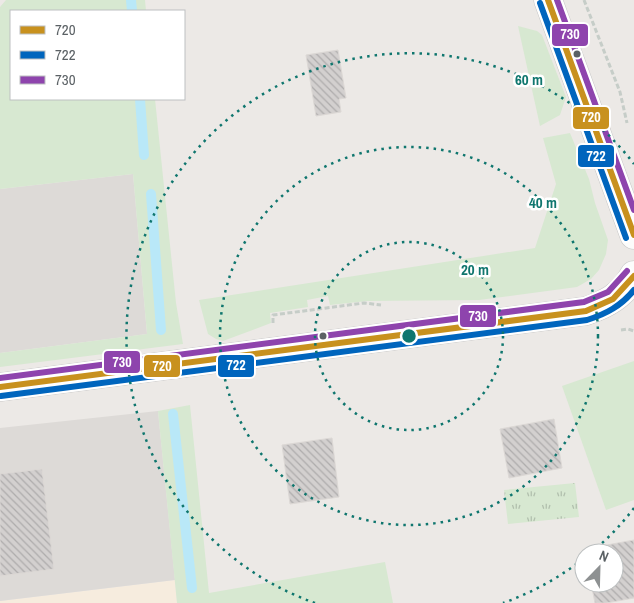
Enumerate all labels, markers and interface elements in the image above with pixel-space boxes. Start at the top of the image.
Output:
legend [10,10,185,100]
text: 720 [55,19,76,40]
line badge: 730 [551,23,589,47]
text: 730 [560,25,580,43]
text: 722 [55,44,76,65]
unlabelled marker [572,49,582,59]
text: 730 [55,69,76,90]
text: 60 m [515,69,543,90]
line badge: 720 [572,106,610,130]
text: 720 [581,108,601,126]
line badge: 722 [577,144,615,168]
text: 722 [586,147,606,165]
text: 40 m [529,192,557,213]
text: 20 m [461,259,489,280]
line badge: 730 [459,304,497,328]
text: 730 [468,307,488,325]
centre of rings [400,327,418,345]
unlabelled marker [318,331,328,341]
line badge: 730 [103,350,141,374]
text: 730 [112,353,132,371]
line badge: 720 [143,354,181,378]
line badge: 722 [217,354,255,378]
text: 722 [226,356,246,374]
text: 720 [152,357,172,375]
north arrow [574,543,624,593]
text: N [597,546,611,566]

